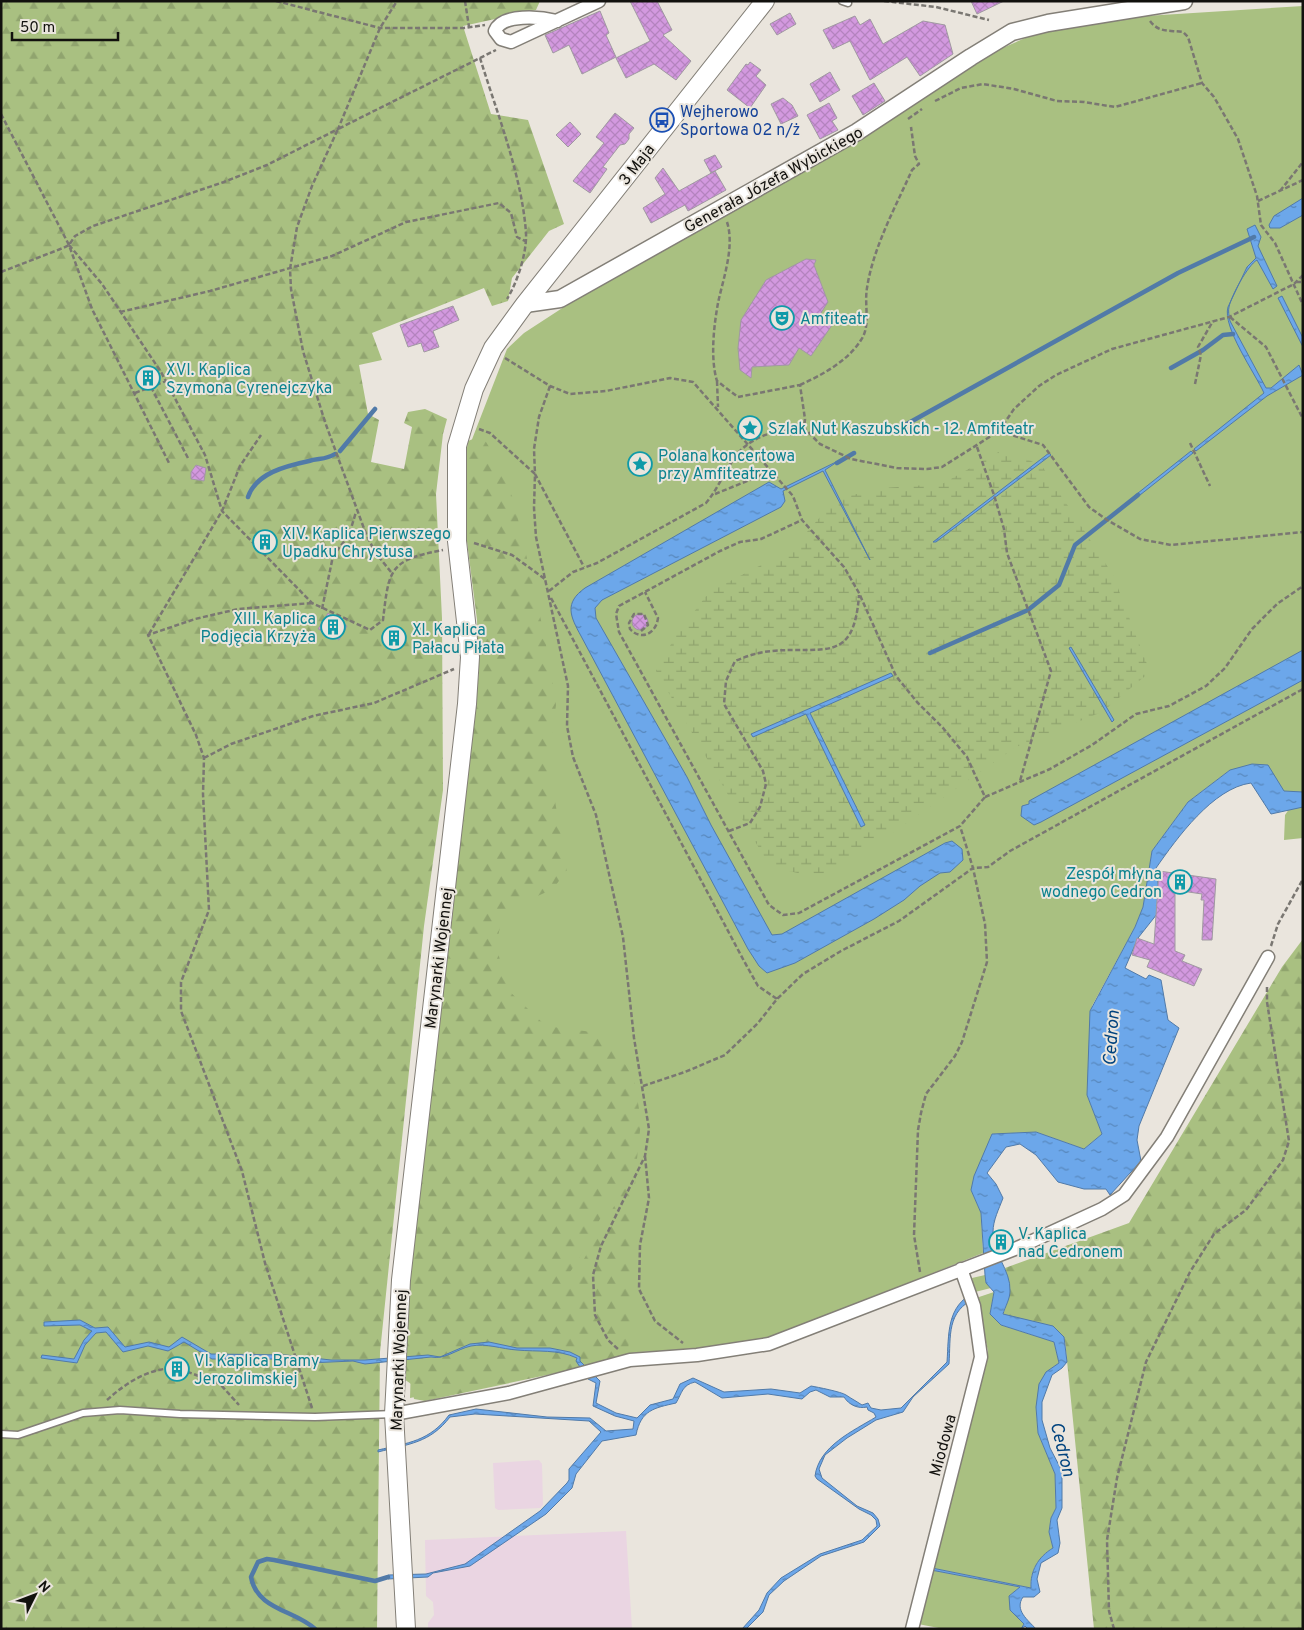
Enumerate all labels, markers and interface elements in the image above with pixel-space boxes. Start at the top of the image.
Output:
scale bar [12,10,119,42]
text: 50 m [20,19,55,38]
place label: Wejherowo Sportowa 02 n/ż [680,103,800,141]
bus stop icon: Wejherowo Sportowa 02 n/ż [649,107,675,133]
street label: Generała Józefa Wybickiego [681,123,867,238]
street label: 3 Maja [615,140,660,190]
theatre icon: Amfiteatr [769,305,795,331]
place label: Amfiteatr [800,310,868,330]
place label: XVI. Kaplica Szymona Cyrenejczyka [166,361,332,399]
building icon: XVI. Kaplica Szymona Cyrenejczyka [135,365,161,391]
place icon: Szlak Nut Kaszubskich - 12. Amfiteatr [737,415,763,441]
place label: Szlak Nut Kaszubskich - 12. Amfiteatr [768,420,1034,440]
place label: Polana koncertowa przy Amfiteatrze [658,447,795,485]
place icon: Polana koncertowa przy Amfiteatrze [627,451,653,477]
place label: XIV. Kaplica Pierwszego Upadku Chrystusa [282,525,451,563]
building icon: XIV. Kaplica Pierwszego Upadku Chrystusa [252,529,278,555]
place label: XIII. Kaplica Podjęcia Krzyża [200,610,316,648]
building icon: XIII. Kaplica Podjęcia Krzyża [320,614,346,640]
place label: XI. Kaplica Pałacu Piłata [412,621,504,659]
building icon: XI. Kaplica Pałacu Piłata [381,625,407,651]
place label: Zespół młyna wodnego Cedron [1041,865,1162,903]
building icon: Zespół młyna wodnego Cedron [1167,869,1193,895]
street label: Marynarki Wojennej [421,887,459,1030]
water label: Cedron [1099,1009,1126,1067]
place label: V. Kaplica nad Cedronem [1018,1225,1123,1263]
building icon: V. Kaplica nad Cedronem [988,1229,1014,1255]
street label: Marynarki Wojennej [388,1289,412,1431]
place label: VI. Kaplica Bramy Jerozolimskiej [194,1352,320,1390]
building icon: VI. Kaplica Bramy Jerozolimskiej [164,1356,190,1382]
street label: Miodowa [926,1412,962,1479]
water label: Cedron [1044,1420,1079,1479]
north arrow [10,1570,60,1620]
text: N [34,1578,53,1597]

